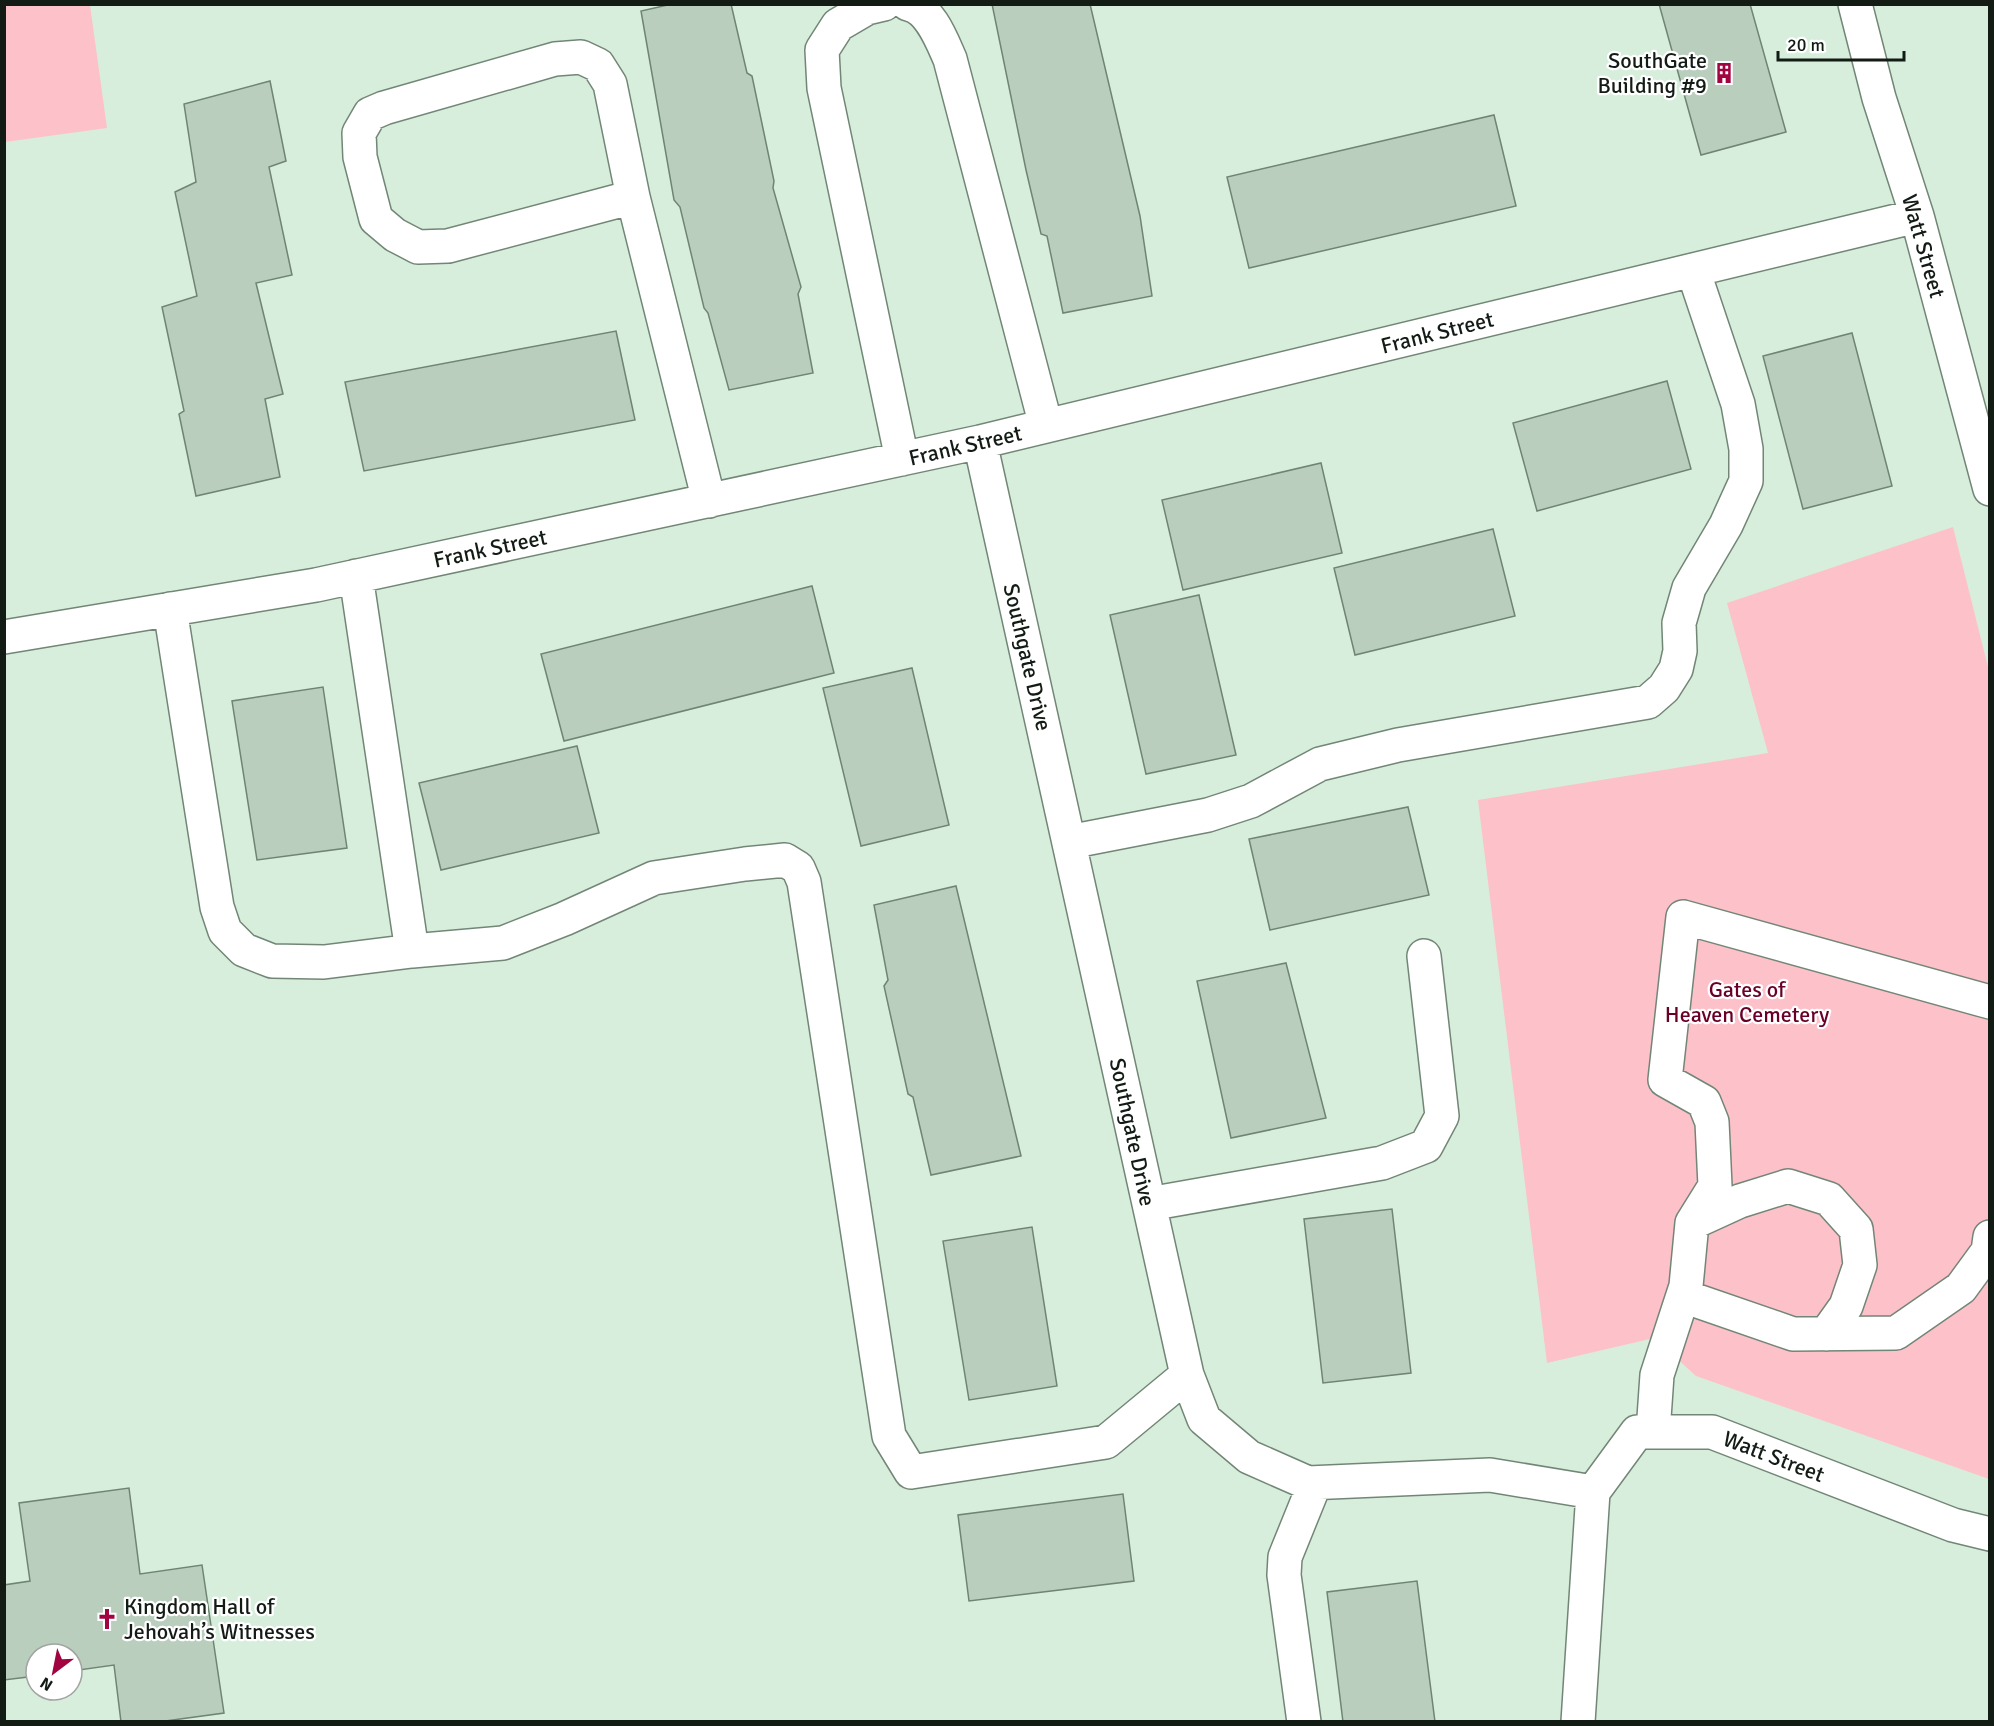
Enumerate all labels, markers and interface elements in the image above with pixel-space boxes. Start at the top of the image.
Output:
scale bar [1778,24,1904,62]
text: 20 m [1787,34,1825,56]
place label: SouthGate Building #9 [1597,47,1707,99]
building icon: SouthGate Building #9 [1712,61,1736,85]
street label: Watt Street [1896,191,1951,301]
street label: Frank Street [1378,305,1497,360]
street label: Frank Street [906,419,1025,472]
street label: Frank Street [431,523,550,574]
street label: Southgate Drive [997,581,1058,733]
park label: Gates of Heaven Cemetery [1665,976,1830,1028]
street label: Southgate Drive [1104,1056,1161,1209]
street label: Watt Street [1719,1425,1829,1488]
place label: Kingdom Hall of Jehovah’s Witnesses [124,1593,315,1645]
church icon: Kingdom Hall of Jehovah’s Witnesses [95,1607,119,1631]
north arrow [24,1642,84,1702]
text: N [37,1672,57,1695]

